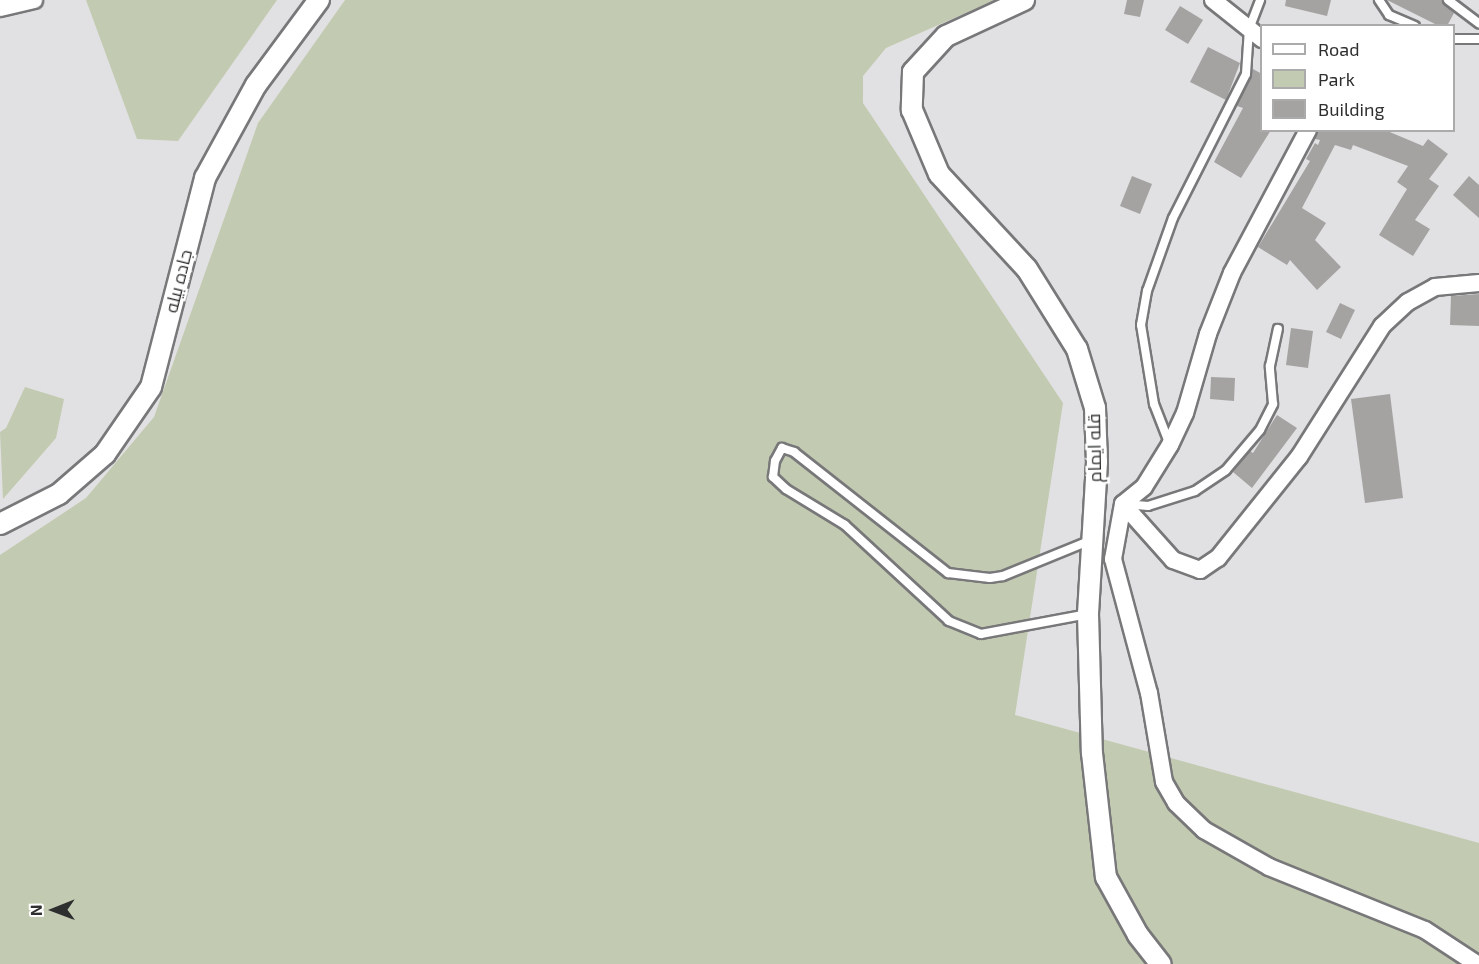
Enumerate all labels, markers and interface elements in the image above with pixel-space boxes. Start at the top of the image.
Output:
legend [1260,24,1455,132]
text: Road [1318,38,1359,60]
text: Park [1318,68,1355,90]
text: Building [1318,98,1385,120]
street label: جاده بیله [160,247,196,315]
street label: قله ایمام [1083,413,1105,483]
north arrow [24,880,84,940]
text: N [26,904,45,916]

